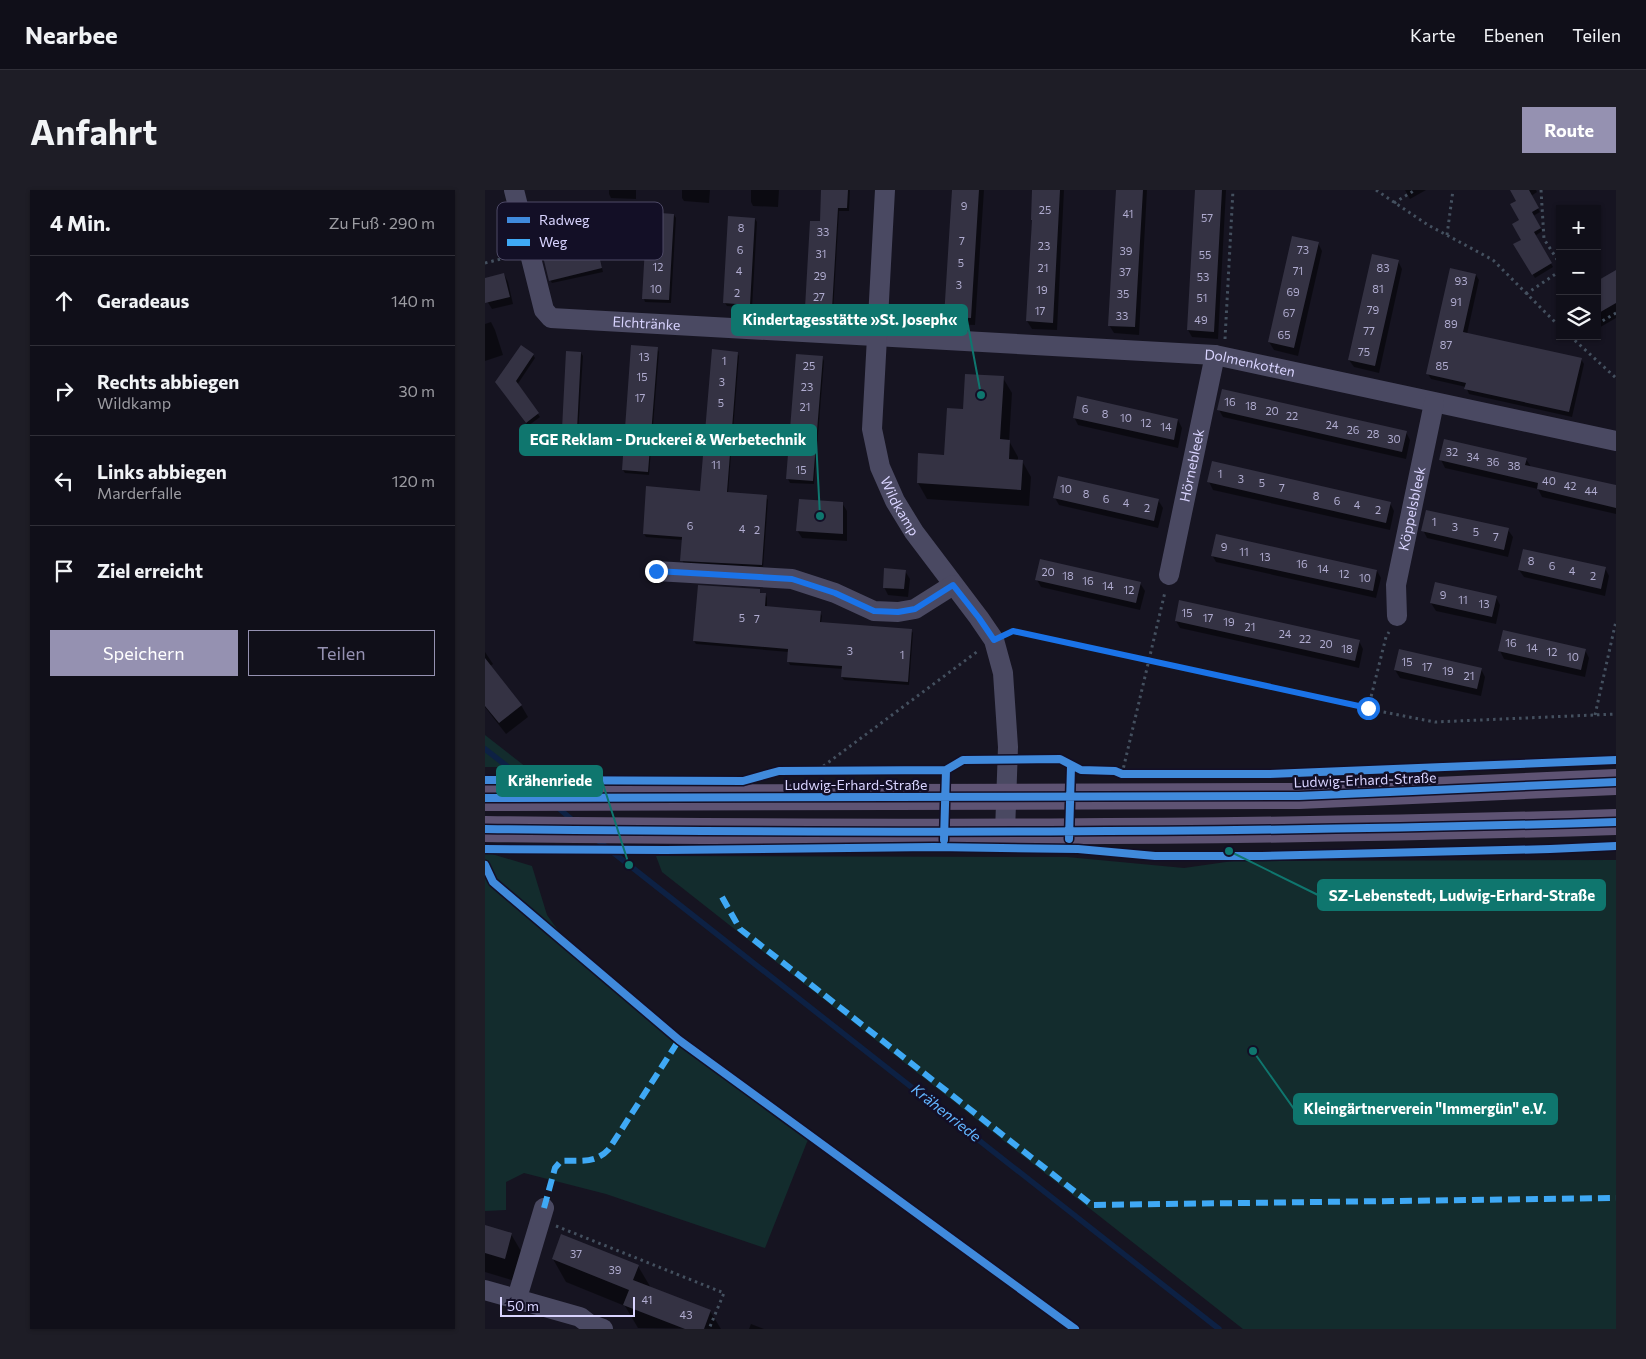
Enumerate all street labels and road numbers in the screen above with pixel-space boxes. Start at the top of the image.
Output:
street label: Elchtränke [612,312,681,333]
street label: Dolmenkotten [1204,345,1297,380]
street label: Hörnebleek [1176,427,1207,503]
street label: Köppelsbleek [1394,465,1429,552]
street label: Wildkamp [877,474,923,539]
street label: Ludwig-Erhard-Straße [1293,769,1437,790]
street label: Ludwig-Erhard-Straße [785,776,927,793]

